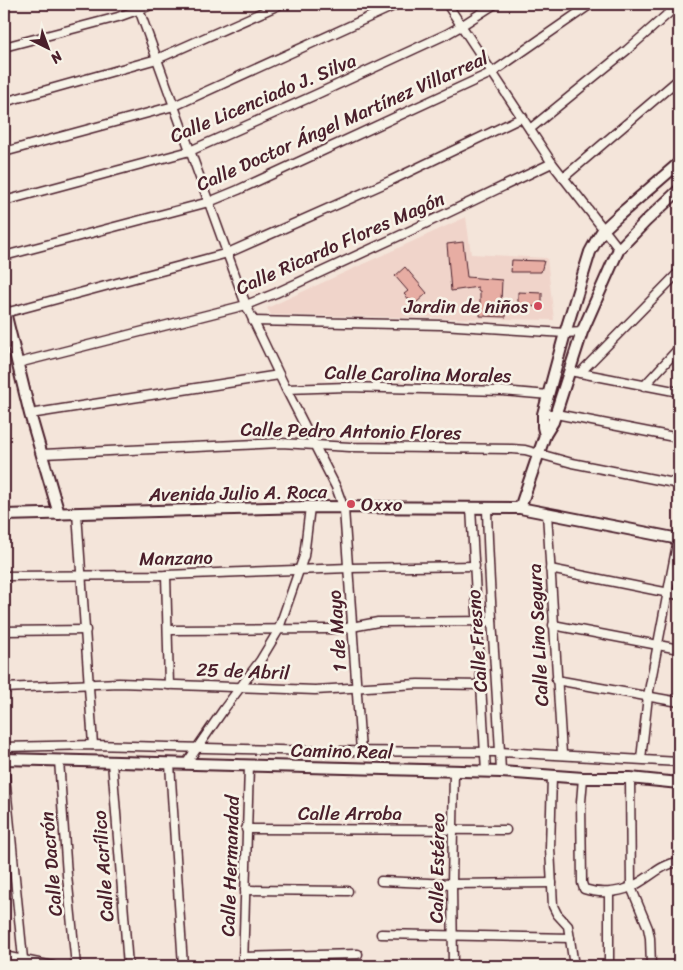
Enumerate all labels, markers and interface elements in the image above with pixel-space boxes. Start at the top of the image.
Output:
north arrow [22,22,72,72]
street label: Calle Doctor Ángel Martínez Villarreal [191,41,494,200]
text: N [44,44,69,70]
street label: Calle Licenciado J. Silva [165,44,362,152]
street label: Calle Ricardo Flores Magón [230,182,450,304]
place label: Jardin de niños [403,290,528,323]
marker: Jardin de niños [532,300,544,312]
street label: Calle Carolina Morales [324,356,512,392]
street label: Calle Pedro Antonio Flores [240,413,462,449]
street label: Avenida Julio A. Roca [147,475,328,511]
place label: Oxxo [361,488,403,521]
marker: Oxxo [345,498,357,510]
street label: Manzano [139,541,213,575]
street label: Calle Lino Segura [518,562,558,707]
street label: Calle Fresno [457,588,497,693]
street label: 1 de Mayo [318,589,356,673]
street label: 25 de Abril [196,653,291,689]
street label: Camino Real [291,734,394,768]
street label: Calle Hermandad [211,793,249,937]
street label: Calle Arroba [298,797,402,830]
street label: Calle Acrílico [83,809,123,923]
street label: Calle Dacrón [30,810,72,918]
street label: Calle Estéreo [420,812,454,924]

